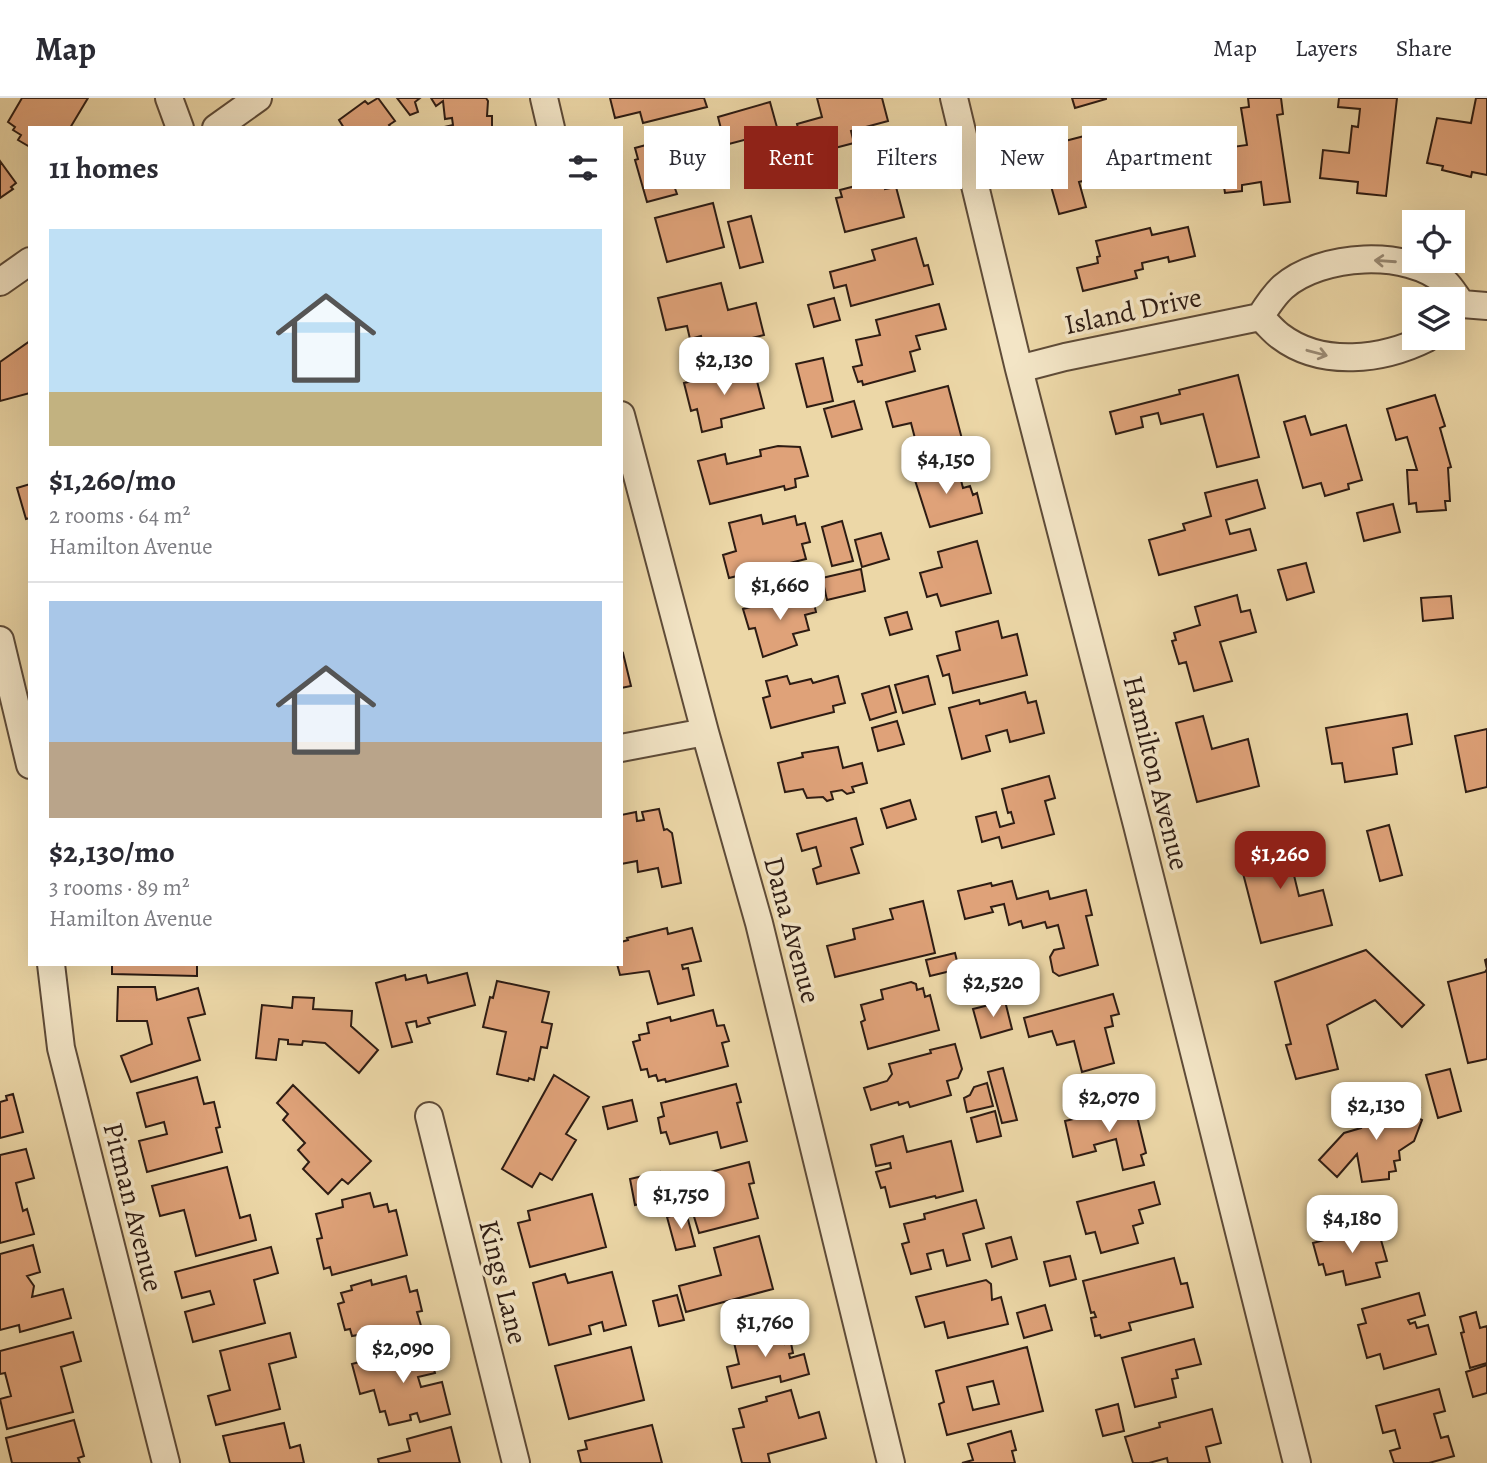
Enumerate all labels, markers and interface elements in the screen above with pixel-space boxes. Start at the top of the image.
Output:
text: Map [35,26,96,71]
text: Map [1213,32,1257,64]
text: Layers [1295,32,1358,64]
text: Share [1396,32,1452,64]
chip: Buy [644,126,730,189]
chip: Rent [744,126,838,189]
chip: Filters [852,126,962,189]
chip: New [976,126,1068,189]
chip: Apartment [1082,126,1237,189]
text: 11 homes [49,148,159,188]
icon: filters [564,149,602,187]
map controls [1402,210,1465,350]
button: locate [1402,210,1465,273]
one-way arrow [1374,254,1397,267]
icon: home [263,275,389,401]
street label: Island Drive [1061,278,1205,344]
button: layers [1402,287,1465,350]
pin: $2,130 [667,338,781,397]
text: $2,130 [695,344,753,375]
one-way arrow [1305,347,1328,360]
pin: $4,150 [889,436,1003,496]
text: $4,150 [917,443,975,474]
text: $1,260/mo [49,460,176,500]
text: 2 rooms · 64 m² [49,500,190,531]
text: Hamilton Avenue [49,531,213,562]
pin: $1,660 [723,562,837,622]
text: $1,660 [751,569,809,600]
icon: home [263,647,389,773]
street label: Hamilton Avenue [1113,672,1199,874]
text: $2,130/mo [49,832,175,872]
pin: $1,260 [1223,832,1337,891]
text: $1,260 [1251,838,1309,869]
street label: Dana Avenue [754,853,830,1007]
text: 3 rooms · 89 m² [49,872,190,903]
text: Hamilton Avenue [49,903,213,934]
pin: $2,520 [936,960,1050,1019]
text: $2,520 [963,966,1023,997]
pin: $2,070 [1052,1074,1166,1134]
text: $2,070 [1079,1081,1139,1112]
pin: $2,130 [1319,1082,1433,1142]
text: $2,130 [1347,1089,1405,1120]
street label: Pitman Avenue [94,1119,172,1295]
pin: $1,750 [624,1172,738,1231]
text: $1,750 [653,1178,709,1209]
pin: $4,180 [1295,1196,1409,1255]
text: $4,180 [1323,1202,1381,1233]
street label: Kings Lane [469,1216,537,1348]
pin: $1,760 [708,1300,822,1359]
text: $1,760 [736,1306,794,1337]
pin: $2,090 [346,1326,460,1385]
text: $2,090 [372,1332,434,1363]

